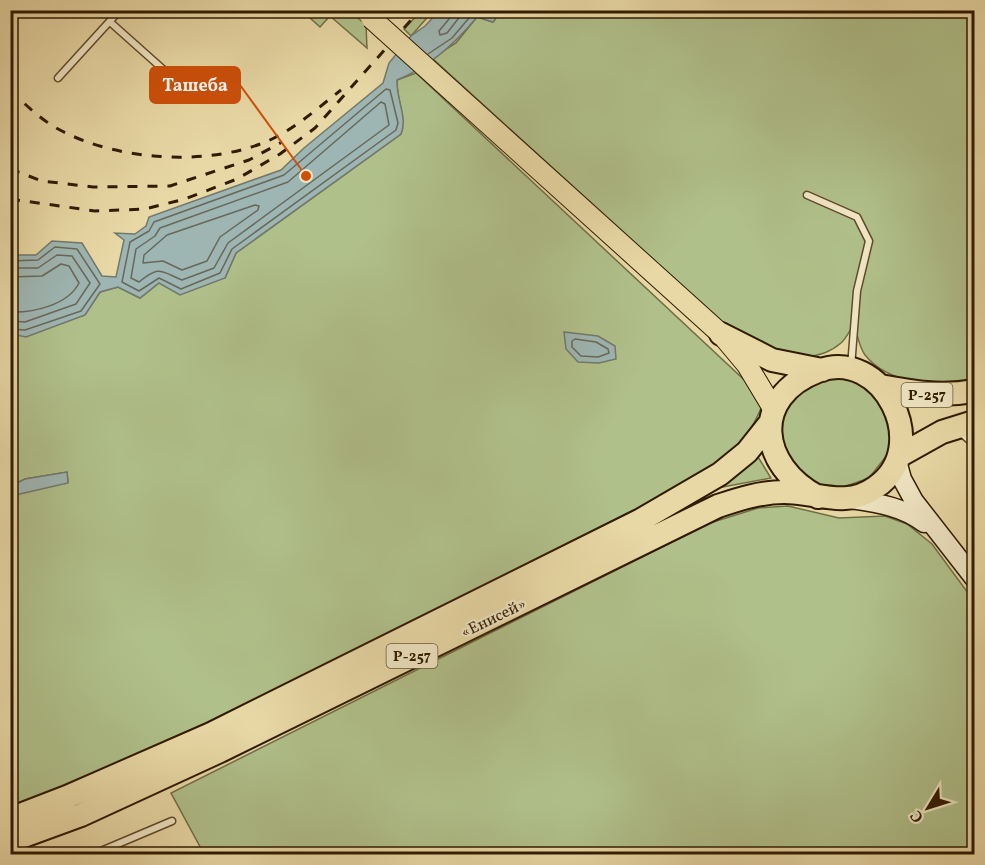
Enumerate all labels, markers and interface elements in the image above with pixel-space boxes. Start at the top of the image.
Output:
callout: Ташеба [150,67,240,103]
text: Ташеба [162,74,228,99]
road number: Р-257 [902,383,952,407]
street label: «Енисей» [458,594,530,644]
road number: Р-257 [386,644,438,668]
north arrow [898,778,958,838]
text: С [906,805,930,827]

